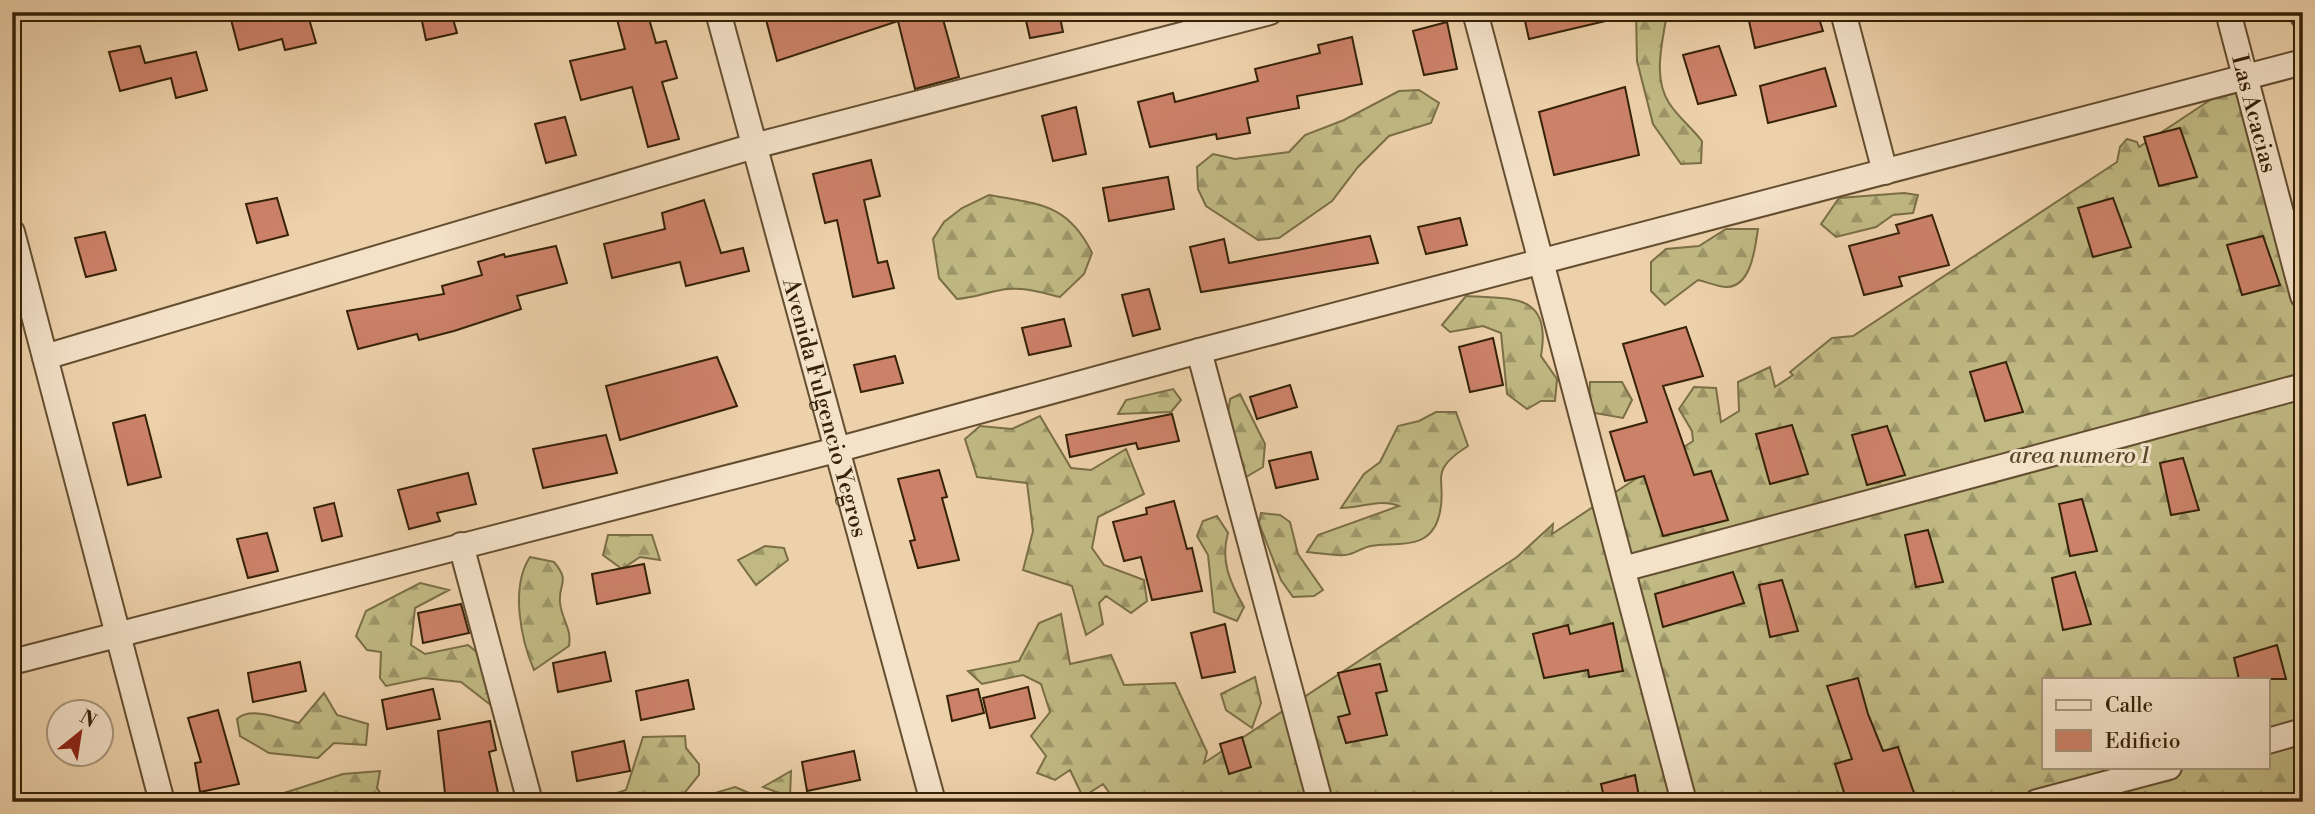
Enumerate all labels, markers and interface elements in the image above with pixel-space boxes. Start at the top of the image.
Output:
street label: Las Acacias [2225,52,2283,176]
street label: Avenida Fulgencio Yegros [776,274,873,540]
park label: area numero 1 [2009,442,2150,470]
legend [2042,678,2270,768]
text: Calle [2105,693,2153,719]
north arrow [46,698,116,768]
text: N [75,705,101,733]
text: Edificio [2105,729,2181,755]

